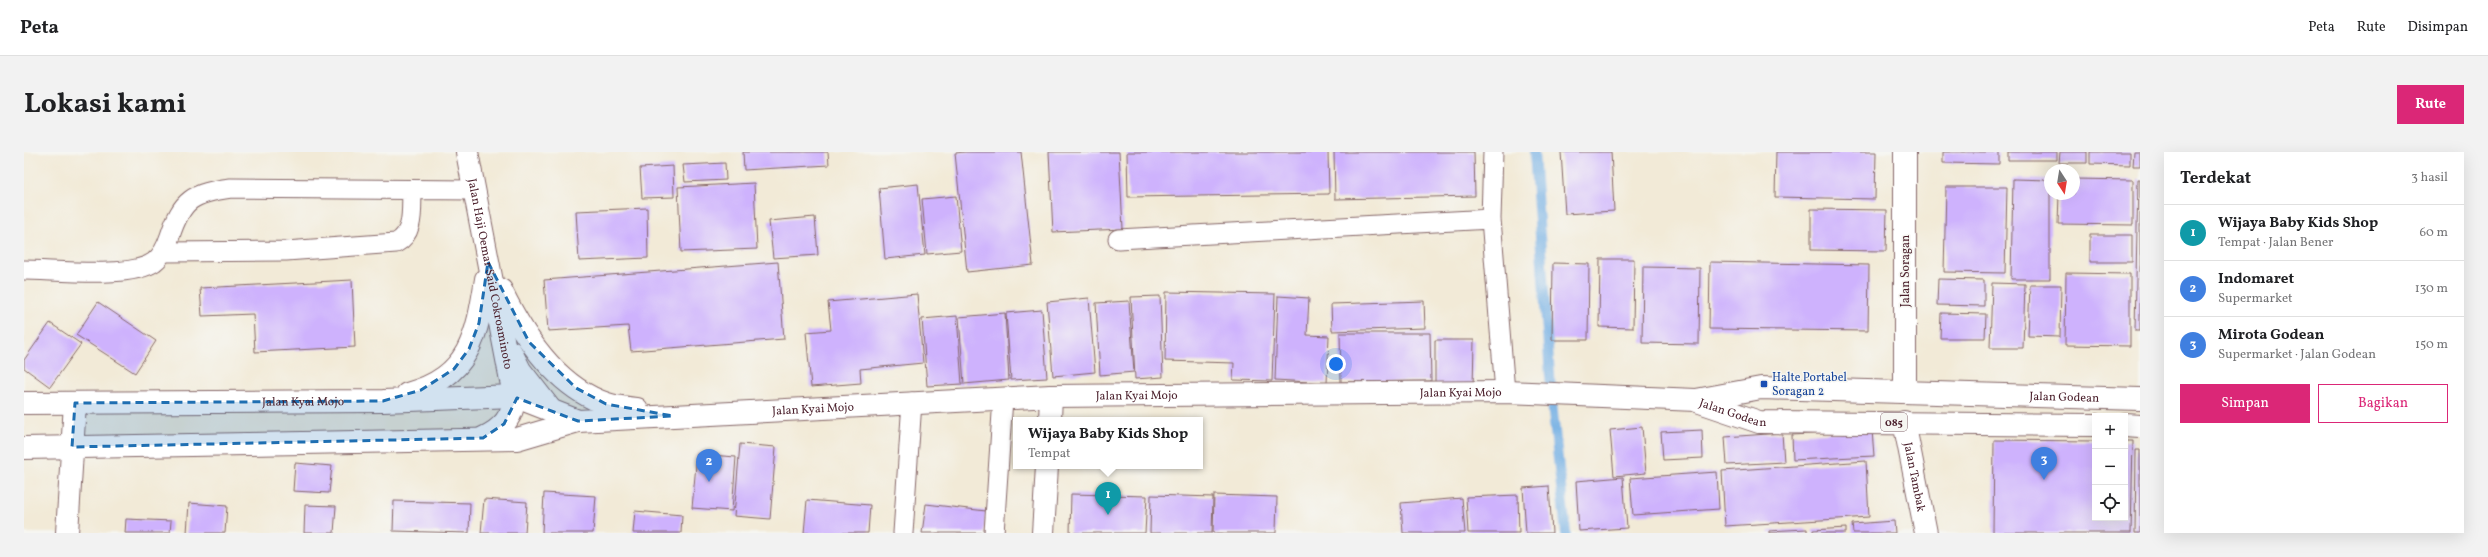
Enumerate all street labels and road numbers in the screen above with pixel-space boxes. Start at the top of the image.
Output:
street label: Jalan Haji Oemar Said Cokroaminoto [463,177,516,371]
street label: Jalan Soragan [1898,235,1914,307]
street label: Jalan Kyai Mojo [1420,385,1502,402]
street label: Jalan Kyai Mojo [1096,388,1178,405]
street label: Jalan Godean [2029,389,2099,407]
street label: Jalan Kyai Mojo [262,394,344,411]
street label: Jalan Godean [1697,395,1767,431]
street label: Jalan Kyai Mojo [772,399,854,420]
road number: 085 [1881,413,1907,431]
street label: Jalan Tambak [1899,441,1929,514]

